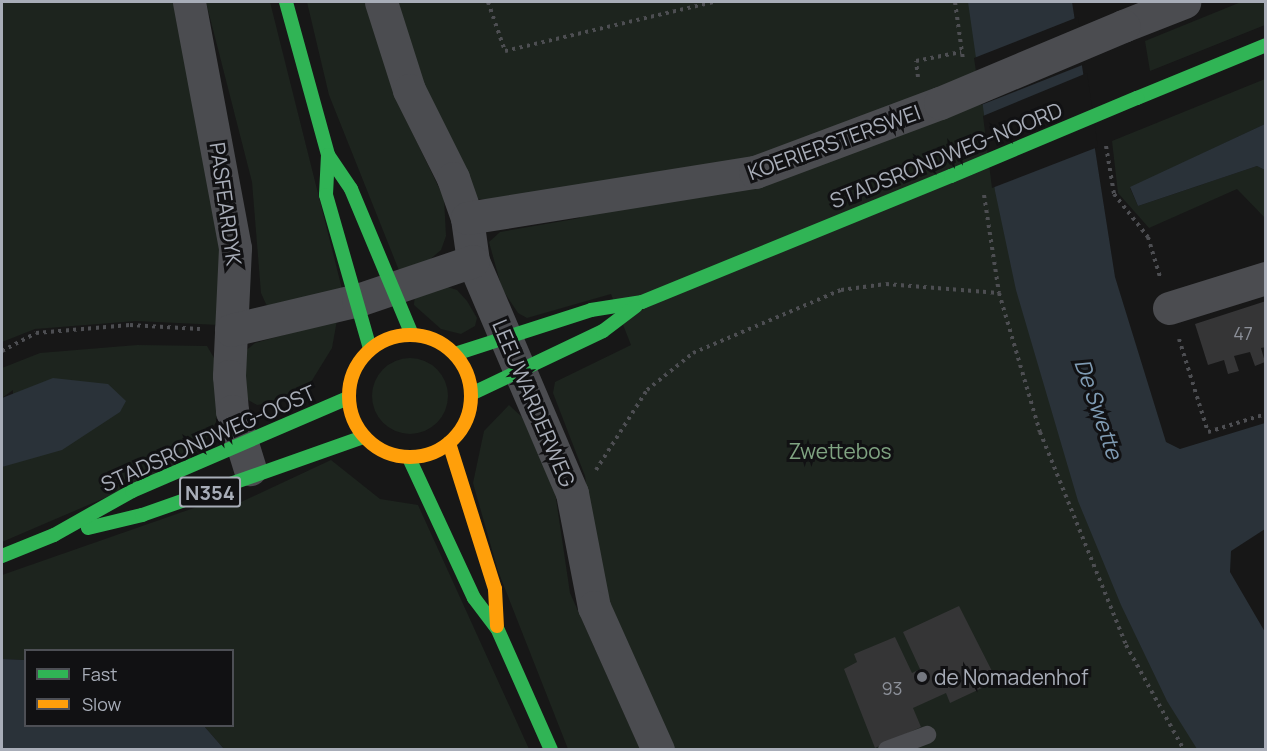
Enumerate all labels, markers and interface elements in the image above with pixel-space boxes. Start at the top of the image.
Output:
street label: STADSRONDWEG-NOORD [826,97,1066,213]
street label: KOERIERSTERSWEI [744,99,924,185]
street label: PASFEARDYK [205,141,247,267]
street label: LEEUWARDERWEG [487,316,581,490]
house number: 47 [1233,322,1253,344]
water label: De Swette [1069,356,1127,462]
street label: STADSRONDWEG-OOST [97,379,319,497]
park label: Zwettebos [788,438,892,464]
road number: N354 [178,475,242,509]
legend [24,649,234,727]
text: Fast [82,662,117,686]
place label: de Nomadenhof [934,664,1088,690]
marker: de Nomadenhof [915,670,929,684]
house number: 93 [881,677,903,699]
text: Slow [82,692,121,716]

